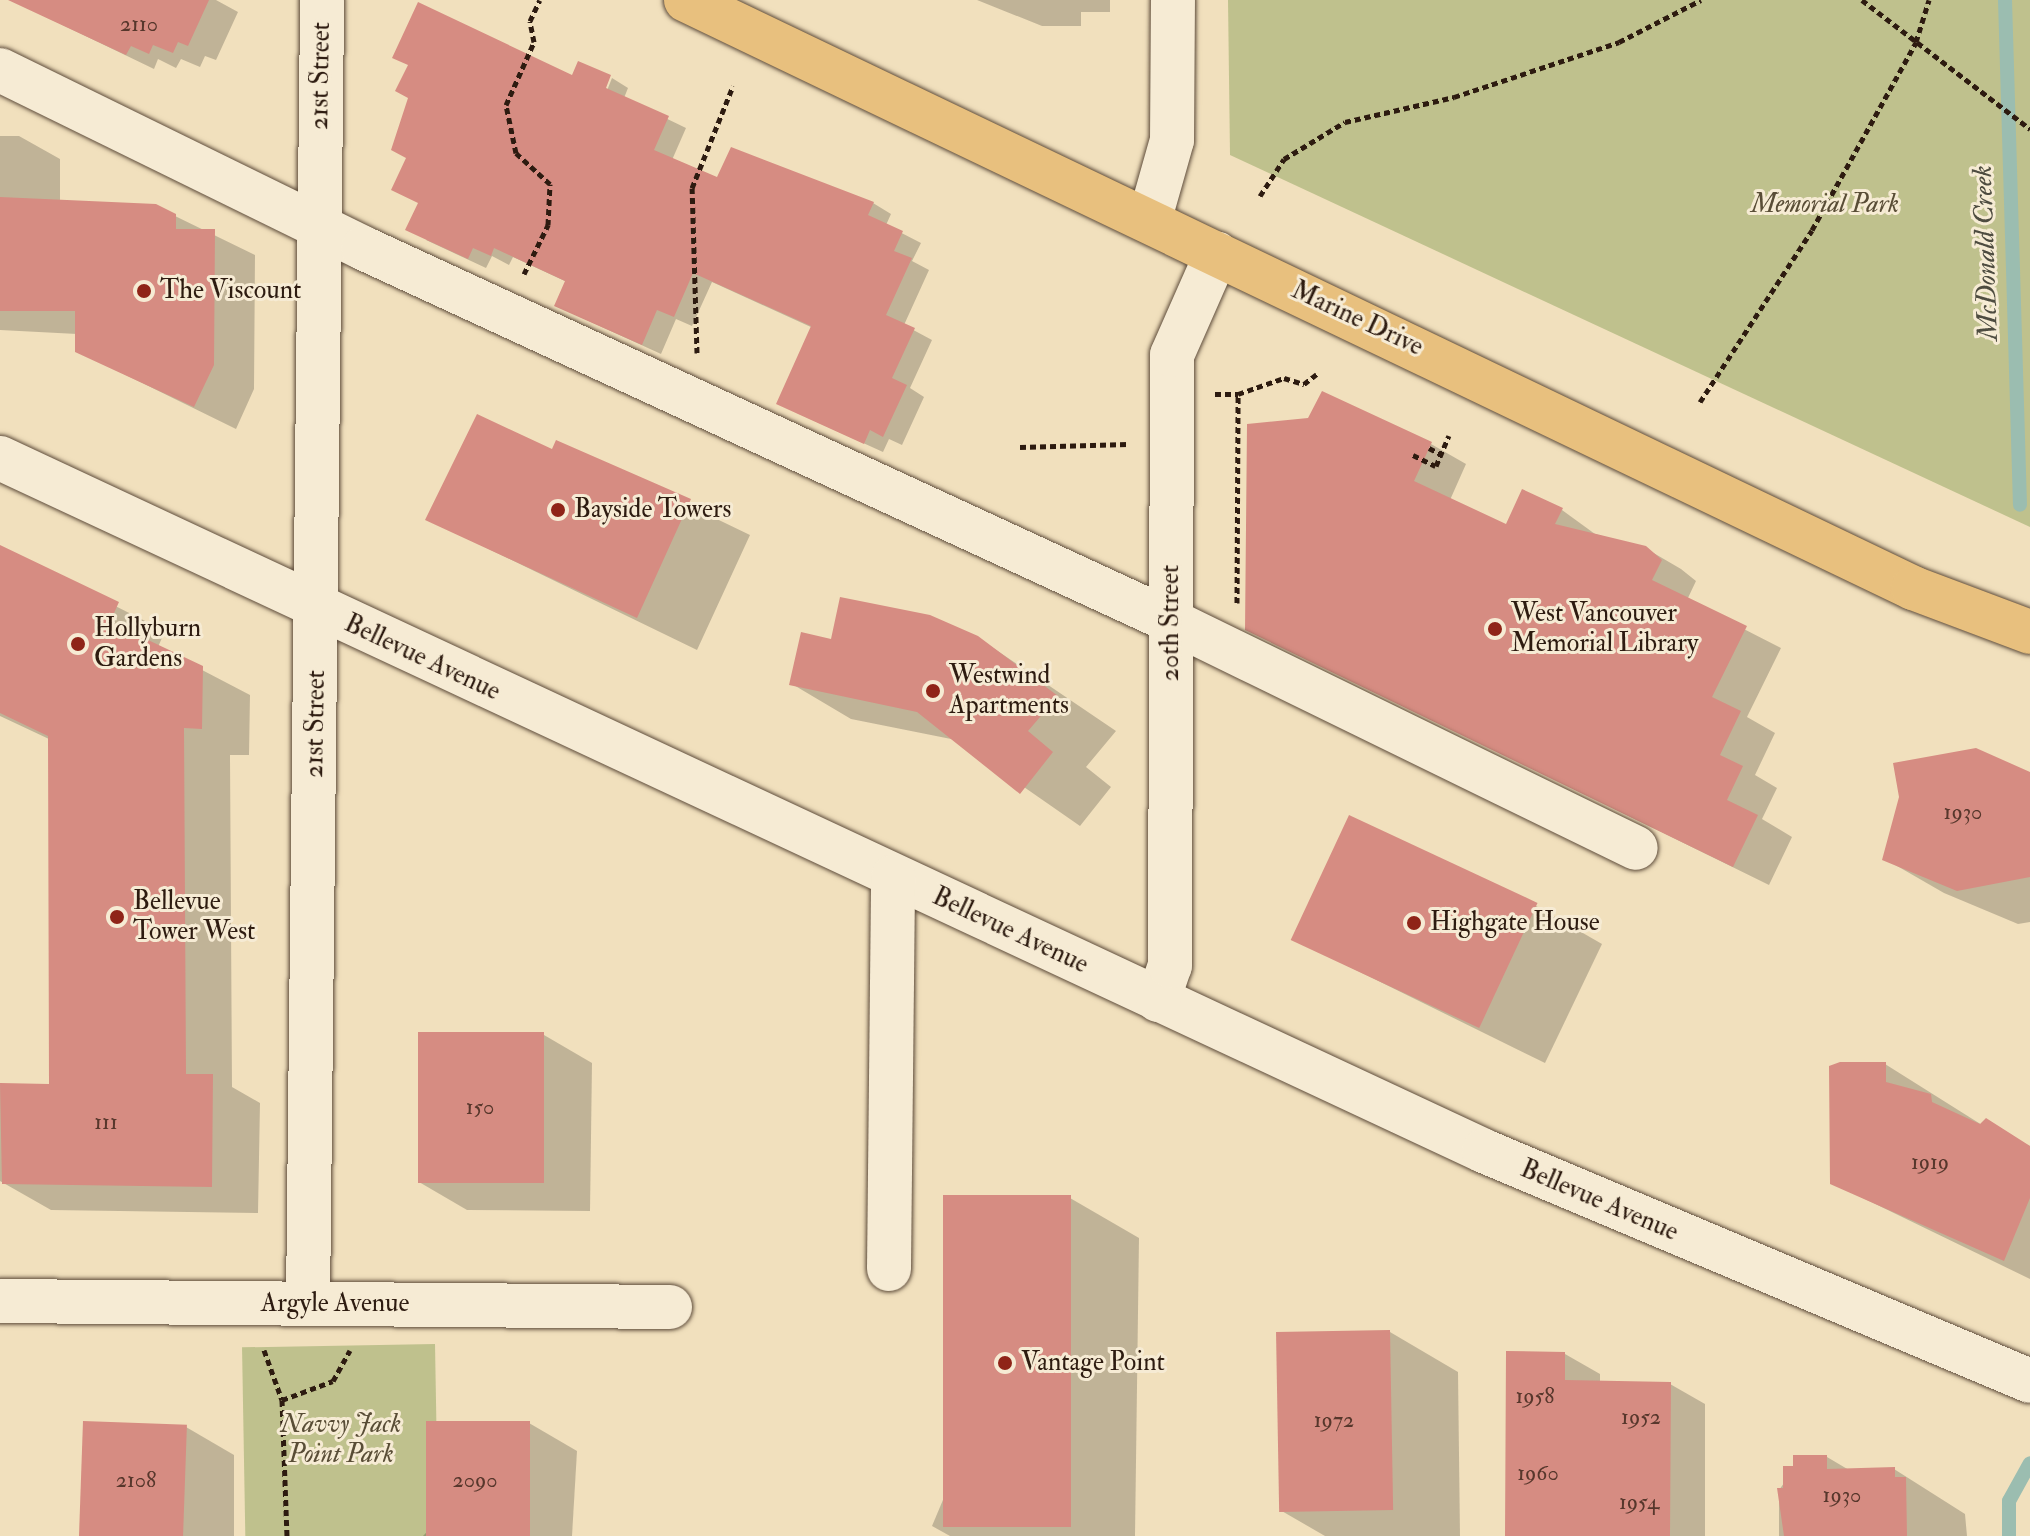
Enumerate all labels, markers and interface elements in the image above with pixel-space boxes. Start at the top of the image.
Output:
house number: 2110 [120,12,158,38]
street label: 21st Street [304,22,338,130]
water label: McDonald Creek [1966,165,2006,341]
park label: Memorial Park [1751,189,1899,221]
place label: The Viscount [160,275,301,307]
street label: Marine Drive [1286,275,1428,363]
marker: The Viscount [135,282,153,300]
place label: Bayside Towers [574,494,731,526]
marker: Bayside Towers [549,501,567,519]
street label: 20th Street [1155,565,1187,681]
place label: West Vancouver Memorial Library [1511,598,1698,660]
street label: Bellevue Avenue [339,608,505,708]
place label: Hollyburn Gardens [94,613,201,674]
marker: West Vancouver Memorial Library [1486,620,1504,638]
marker: Hollyburn Gardens [69,635,87,653]
place label: Westwind Apartments [949,660,1069,722]
street label: 21st Street [299,670,333,778]
marker: Westwind Apartments [924,682,942,700]
house number: 1930 [1944,800,1982,826]
street label: Bellevue Avenue [927,881,1093,981]
place label: Bellevue Tower West [133,886,256,948]
place label: Highgate House [1430,907,1600,939]
marker: Bellevue Tower West [108,908,126,926]
marker: Highgate House [1405,914,1423,932]
house number: 150 [466,1095,494,1121]
house number: 111 [94,1110,118,1136]
house number: 1919 [1911,1150,1949,1176]
street label: Bellevue Avenue [1515,1154,1683,1248]
street label: Argyle Avenue [261,1288,409,1320]
place label: Vantage Point [1021,1347,1165,1379]
marker: Vantage Point [996,1354,1014,1372]
house number: 1958 [1515,1384,1555,1410]
house number: 1952 [1621,1405,1661,1431]
house number: 1972 [1314,1408,1354,1434]
park label: Navvy Jack Point Park [281,1409,401,1470]
house number: 1960 [1517,1461,1559,1487]
house number: 2108 [116,1468,156,1494]
house number: 2090 [453,1468,497,1494]
house number: 1930 [1823,1483,1861,1509]
house number: 1954 [1619,1490,1659,1516]

